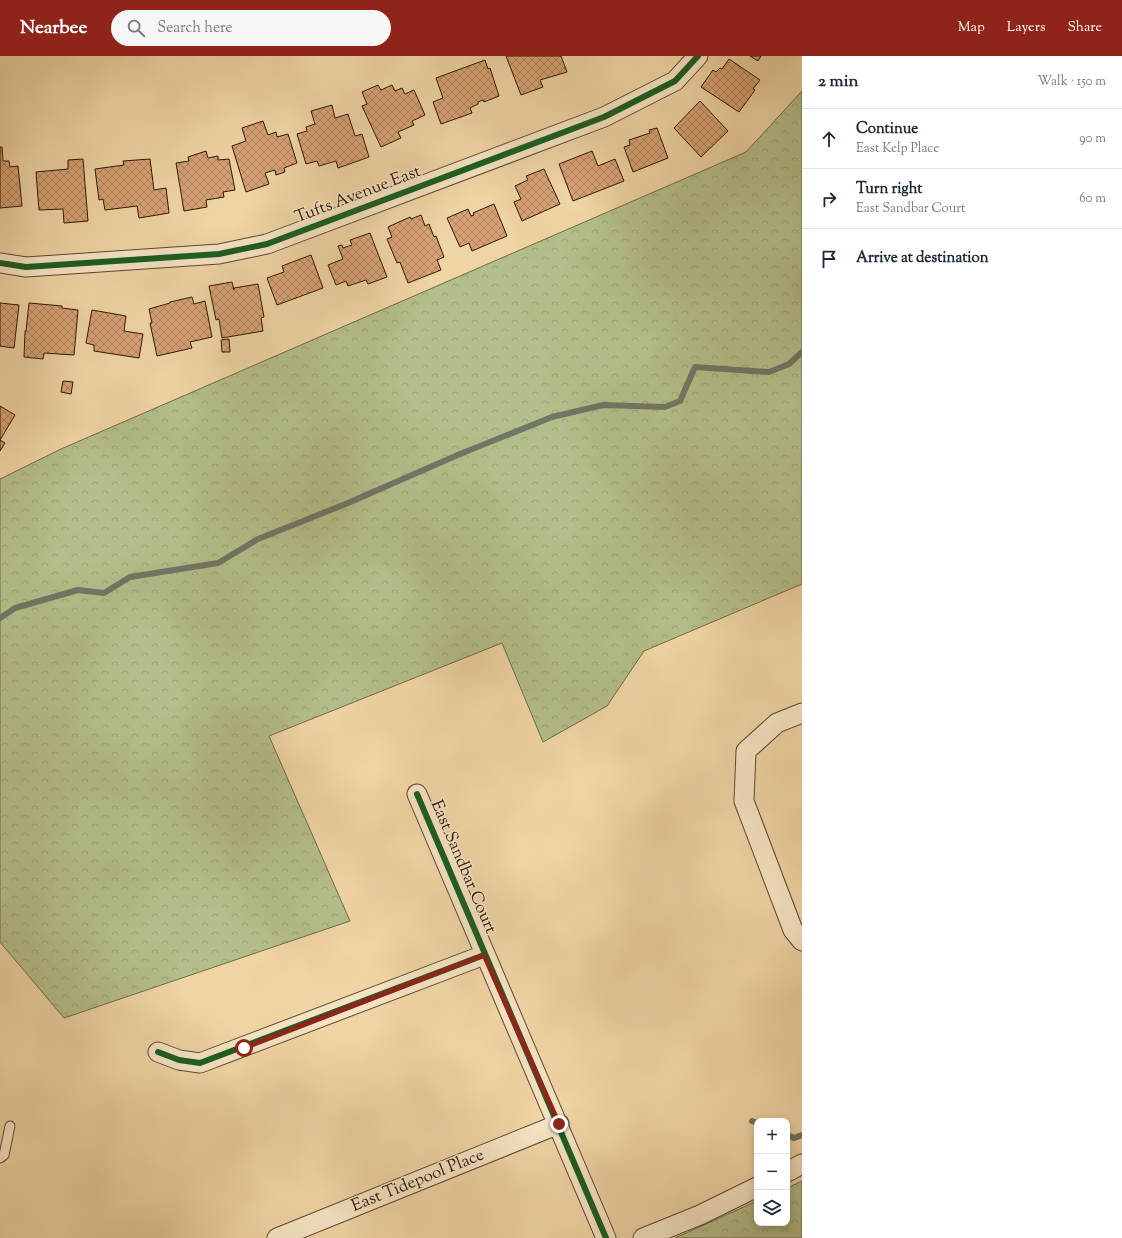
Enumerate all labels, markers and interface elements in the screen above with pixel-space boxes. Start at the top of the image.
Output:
search box [111,10,391,46]
text: Nearbee [20,15,87,42]
icon: search [125,17,147,39]
text: Search here [157,18,233,39]
text: Map [958,18,985,38]
text: Layers [1007,18,1045,38]
text: Share [1067,18,1102,38]
text: 2 min [818,70,859,94]
text: Walk · 150 m [1037,73,1106,91]
text: Continue [856,119,918,140]
icon: ahead [818,128,840,150]
text: 90 m [1079,130,1106,148]
text: East Kelp Place [856,140,939,158]
street label: Tufts Avenue East [291,160,425,230]
text: Turn right [856,179,922,200]
icon: right [818,188,840,210]
text: 60 m [1079,190,1106,208]
text: East Sandbar Court [856,200,966,218]
icon: arrive [818,248,840,270]
text: Arrive at destination [856,248,989,269]
street label: East Sandbar Court [424,796,502,938]
route start [235,1039,253,1057]
route end [550,1115,568,1133]
map controls [754,1118,790,1226]
button: + [754,1118,790,1154]
street label: East Tidepool Place [348,1143,488,1219]
button: − [754,1154,790,1190]
button: layers [754,1190,790,1226]

